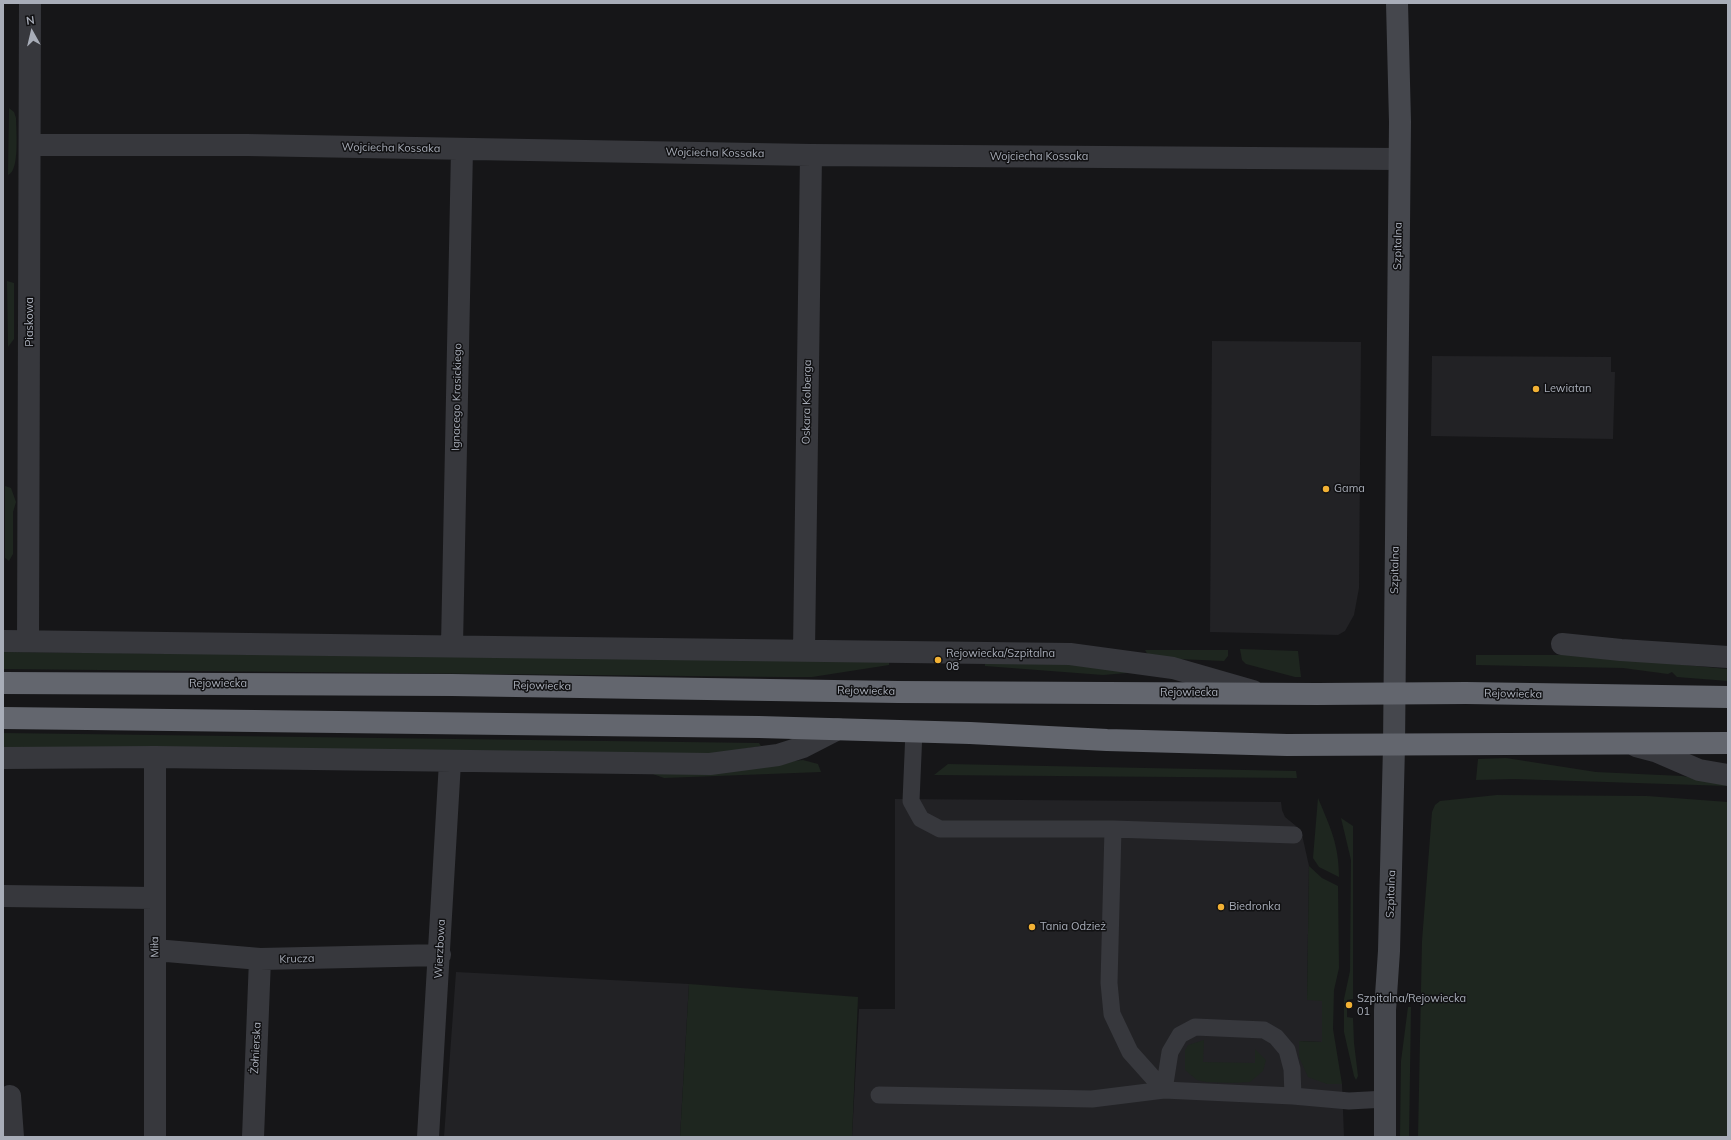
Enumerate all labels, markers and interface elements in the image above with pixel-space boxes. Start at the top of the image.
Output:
north arrow [12,12,52,52]
text: N [25,13,35,28]
street label: Wojciecha Kossaka [342,141,440,155]
street label: Wojciecha Kossaka [666,146,764,160]
street label: Wojciecha Kossaka [990,150,1088,164]
street label: Szpitalna [1391,222,1405,270]
street label: Piaskowa [23,297,37,347]
street label: Ignacego Krasickiego [449,343,465,451]
street label: Oskara Kolberga [800,359,814,445]
place label: Lewiatan [1544,382,1592,396]
marker: Lewiatan [1531,384,1541,394]
place label: Gama [1334,482,1365,496]
marker: Gama [1321,484,1331,494]
street label: Szpitalna [1388,546,1402,594]
place label: Rejowiecka/Szpitalna 08 [946,647,1055,673]
marker: Rejowiecka/Szpitalna 08 [933,655,943,665]
street label: Rejowiecka [189,677,247,691]
street label: Rejowiecka [513,679,571,693]
street label: Rejowiecka [837,684,895,698]
street label: Rejowiecka [1160,686,1218,700]
street label: Rejowiecka [1484,687,1542,701]
street label: Szpitalna [1384,870,1398,918]
place label: Biedronka [1229,900,1281,914]
marker: Biedronka [1216,902,1226,912]
street label: Wierzbowa [432,919,448,979]
place label: Tania Odzież [1040,920,1106,934]
marker: Tania Odzież [1027,922,1037,932]
street label: Miła [148,936,162,958]
street label: Krucza [279,952,315,966]
place label: Szpitalna/Rejowiecka 01 [1357,992,1466,1018]
marker: Szpitalna/Rejowiecka 01 [1344,1000,1354,1010]
street label: Żołnierska [248,1022,264,1074]

